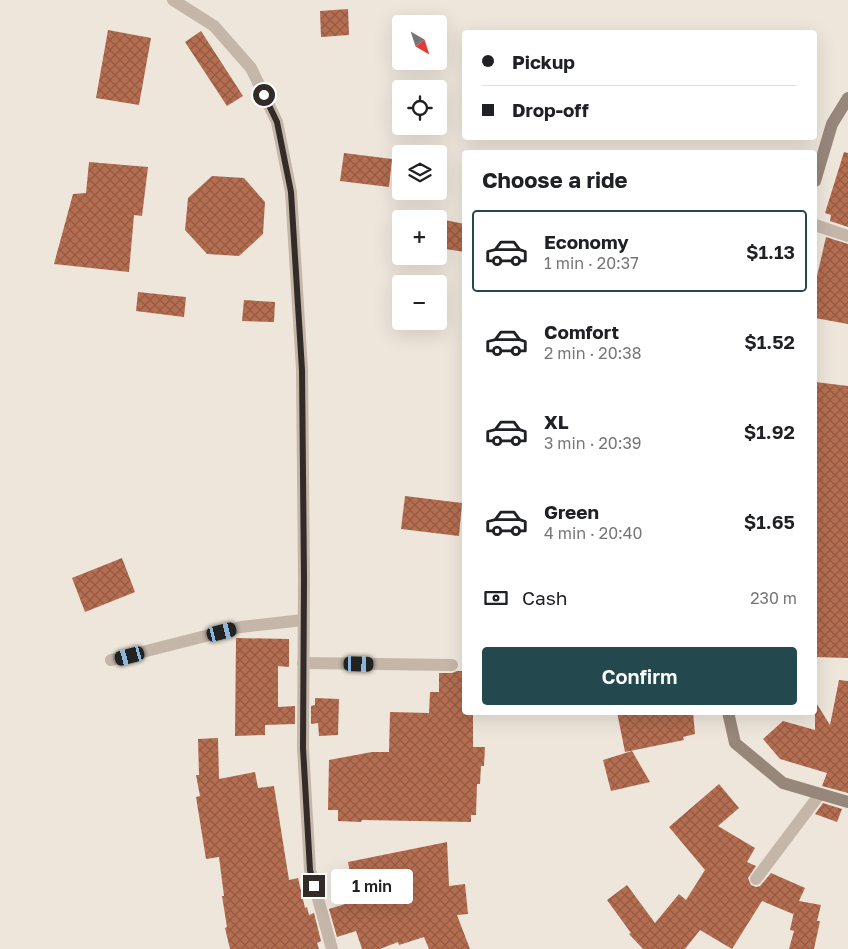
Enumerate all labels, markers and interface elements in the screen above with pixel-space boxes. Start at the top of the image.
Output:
north arrow [392,15,448,70]
map controls [392,15,447,330]
text: Pickup [512,50,575,73]
button: locate [392,80,447,135]
route start [253,84,275,106]
text: Drop-off [512,98,589,121]
button: layers [392,145,447,200]
text: Choose a ride [482,166,628,193]
button: + [392,210,447,265]
icon: car [484,229,529,274]
text: Economy [544,230,629,253]
text: $1.13 [746,240,795,263]
text: 1 min · 20:37 [544,253,639,273]
button: − [392,275,447,330]
icon: car [484,319,529,364]
text: Comfort [544,320,619,343]
text: $1.52 [744,330,795,353]
text: 2 min · 20:38 [544,343,642,363]
icon: car [484,409,529,454]
text: XL [544,410,569,433]
text: $1.92 [744,420,795,443]
text: 3 min · 20:39 [544,433,642,453]
icon: car [484,499,529,544]
text: Green [544,500,599,523]
text: $1.65 [744,510,795,533]
text: 4 min · 20:40 [544,523,643,543]
icon: cash [482,584,510,612]
text: Cash [522,586,567,609]
text: 230 m [750,588,797,608]
car [205,621,238,643]
car [113,645,146,667]
button: Confirm [482,647,797,705]
car [343,656,374,672]
callout: 1 min [332,868,414,904]
route end [303,875,325,897]
text: 1 min [352,876,392,896]

